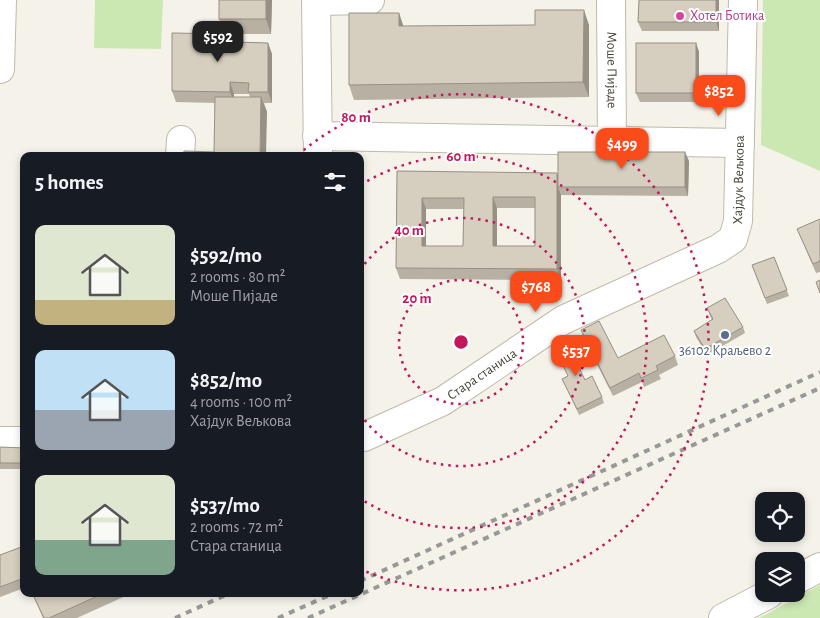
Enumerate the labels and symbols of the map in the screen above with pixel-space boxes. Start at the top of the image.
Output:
place label: Хотел Ботика [690,9,765,23]
marker: Хотел Ботика [674,10,686,22]
pin: $592 [188,20,248,63]
street label: Моше Пијаде [604,32,619,108]
pin: $852 [689,74,749,117]
text: 80 m [341,110,371,125]
pin: $499 [592,128,652,170]
street label: Хајдук Вељкова [731,135,747,224]
text: 60 m [446,149,476,164]
text: 40 m [394,223,424,238]
pin: $768 [506,270,566,313]
text: 20 m [402,291,432,306]
marker: 36102 Краљево 2 [719,329,731,341]
centre of rings [452,333,470,351]
pin: $537 [546,334,606,377]
place label: 36102 Краљево 2 [679,344,771,358]
street label: Стара станица [445,346,520,403]

